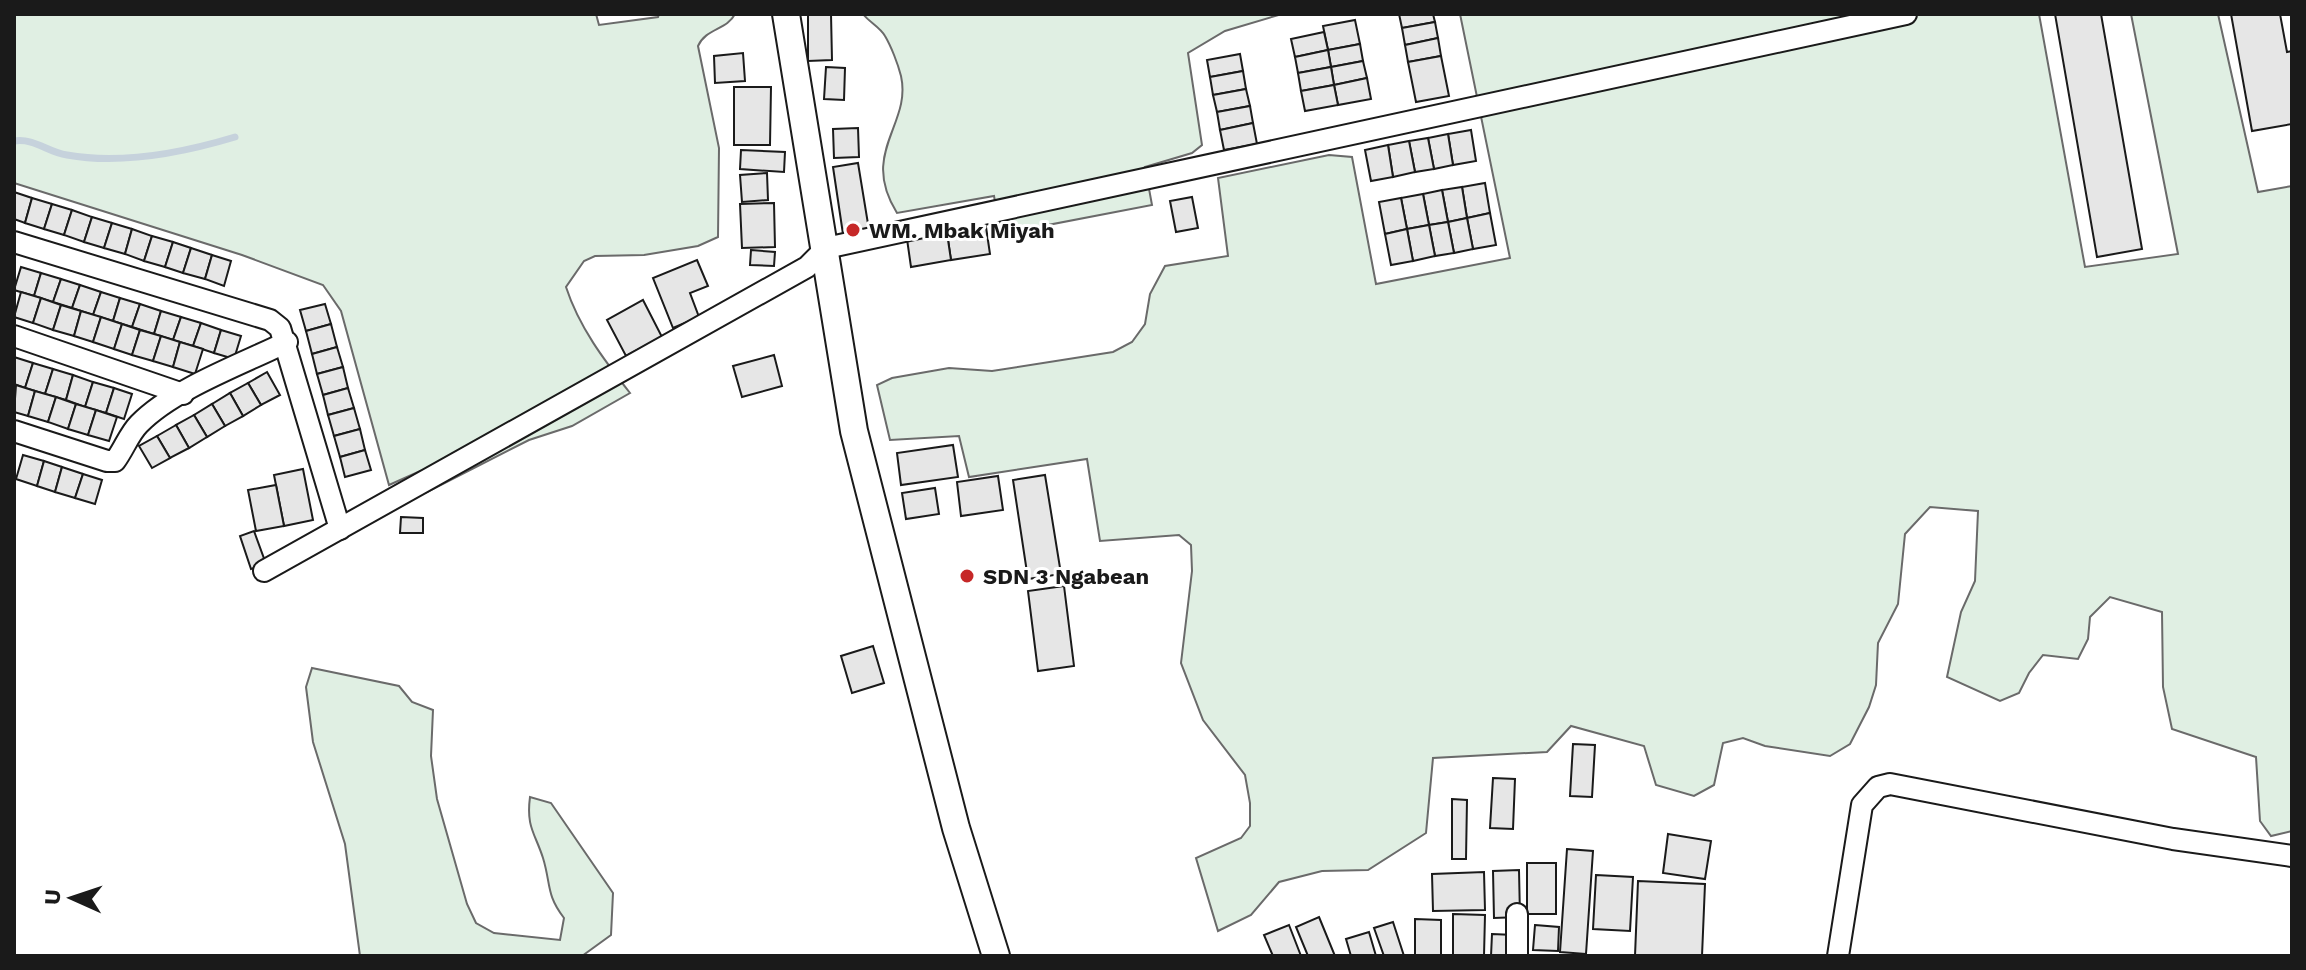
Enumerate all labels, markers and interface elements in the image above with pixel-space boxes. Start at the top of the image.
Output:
place label: WM. Mbak Miyah [869,218,1055,243]
marker: WM. Mbak Miyah [844,221,862,239]
place label: SDN 3 Ngabean [983,564,1149,589]
marker: SDN 3 Ngabean [958,567,976,585]
north arrow [32,858,112,938]
text: U [40,889,65,905]

